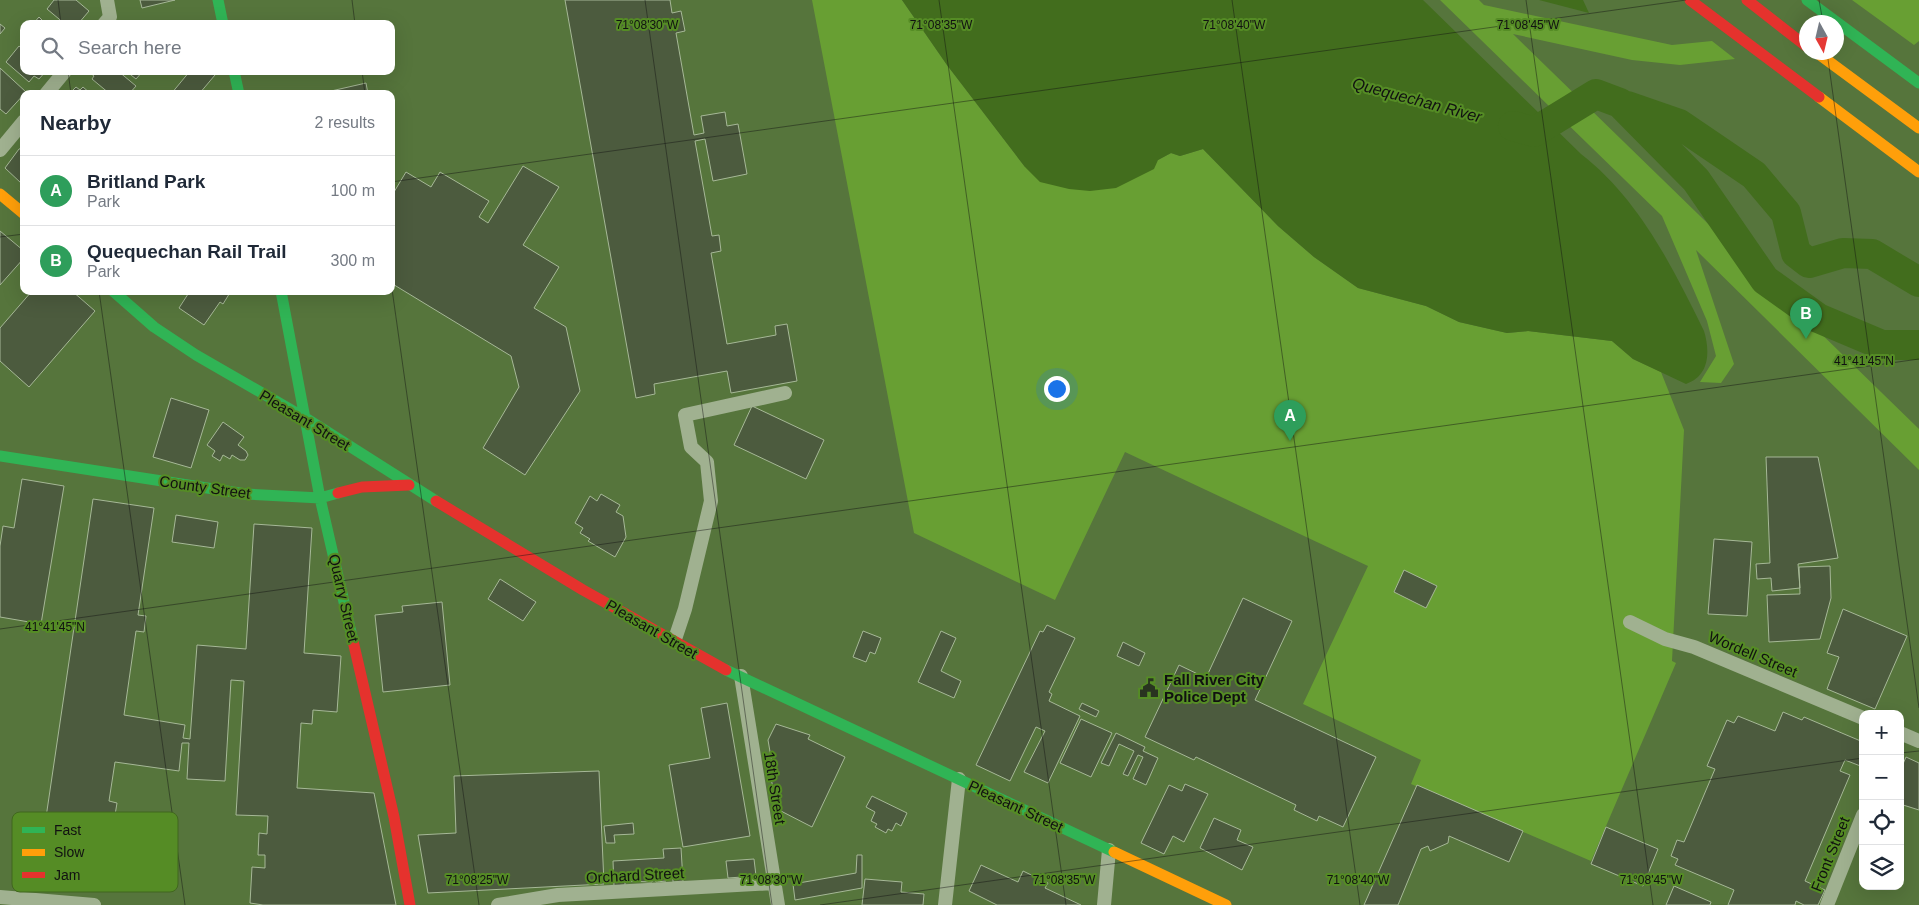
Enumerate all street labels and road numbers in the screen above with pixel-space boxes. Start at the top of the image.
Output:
street label: Pleasant Street [257,386,354,454]
street label: County Street [158,472,252,502]
street label: Quarry Street [326,552,363,645]
street label: Pleasant Street [603,596,701,662]
street label: Wordell Street [1706,628,1801,681]
street label: 18th Street [761,750,789,826]
street label: Pleasant Street [966,777,1067,836]
street label: Front Street [1807,813,1853,894]
street label: Orchard Street [585,864,685,886]

